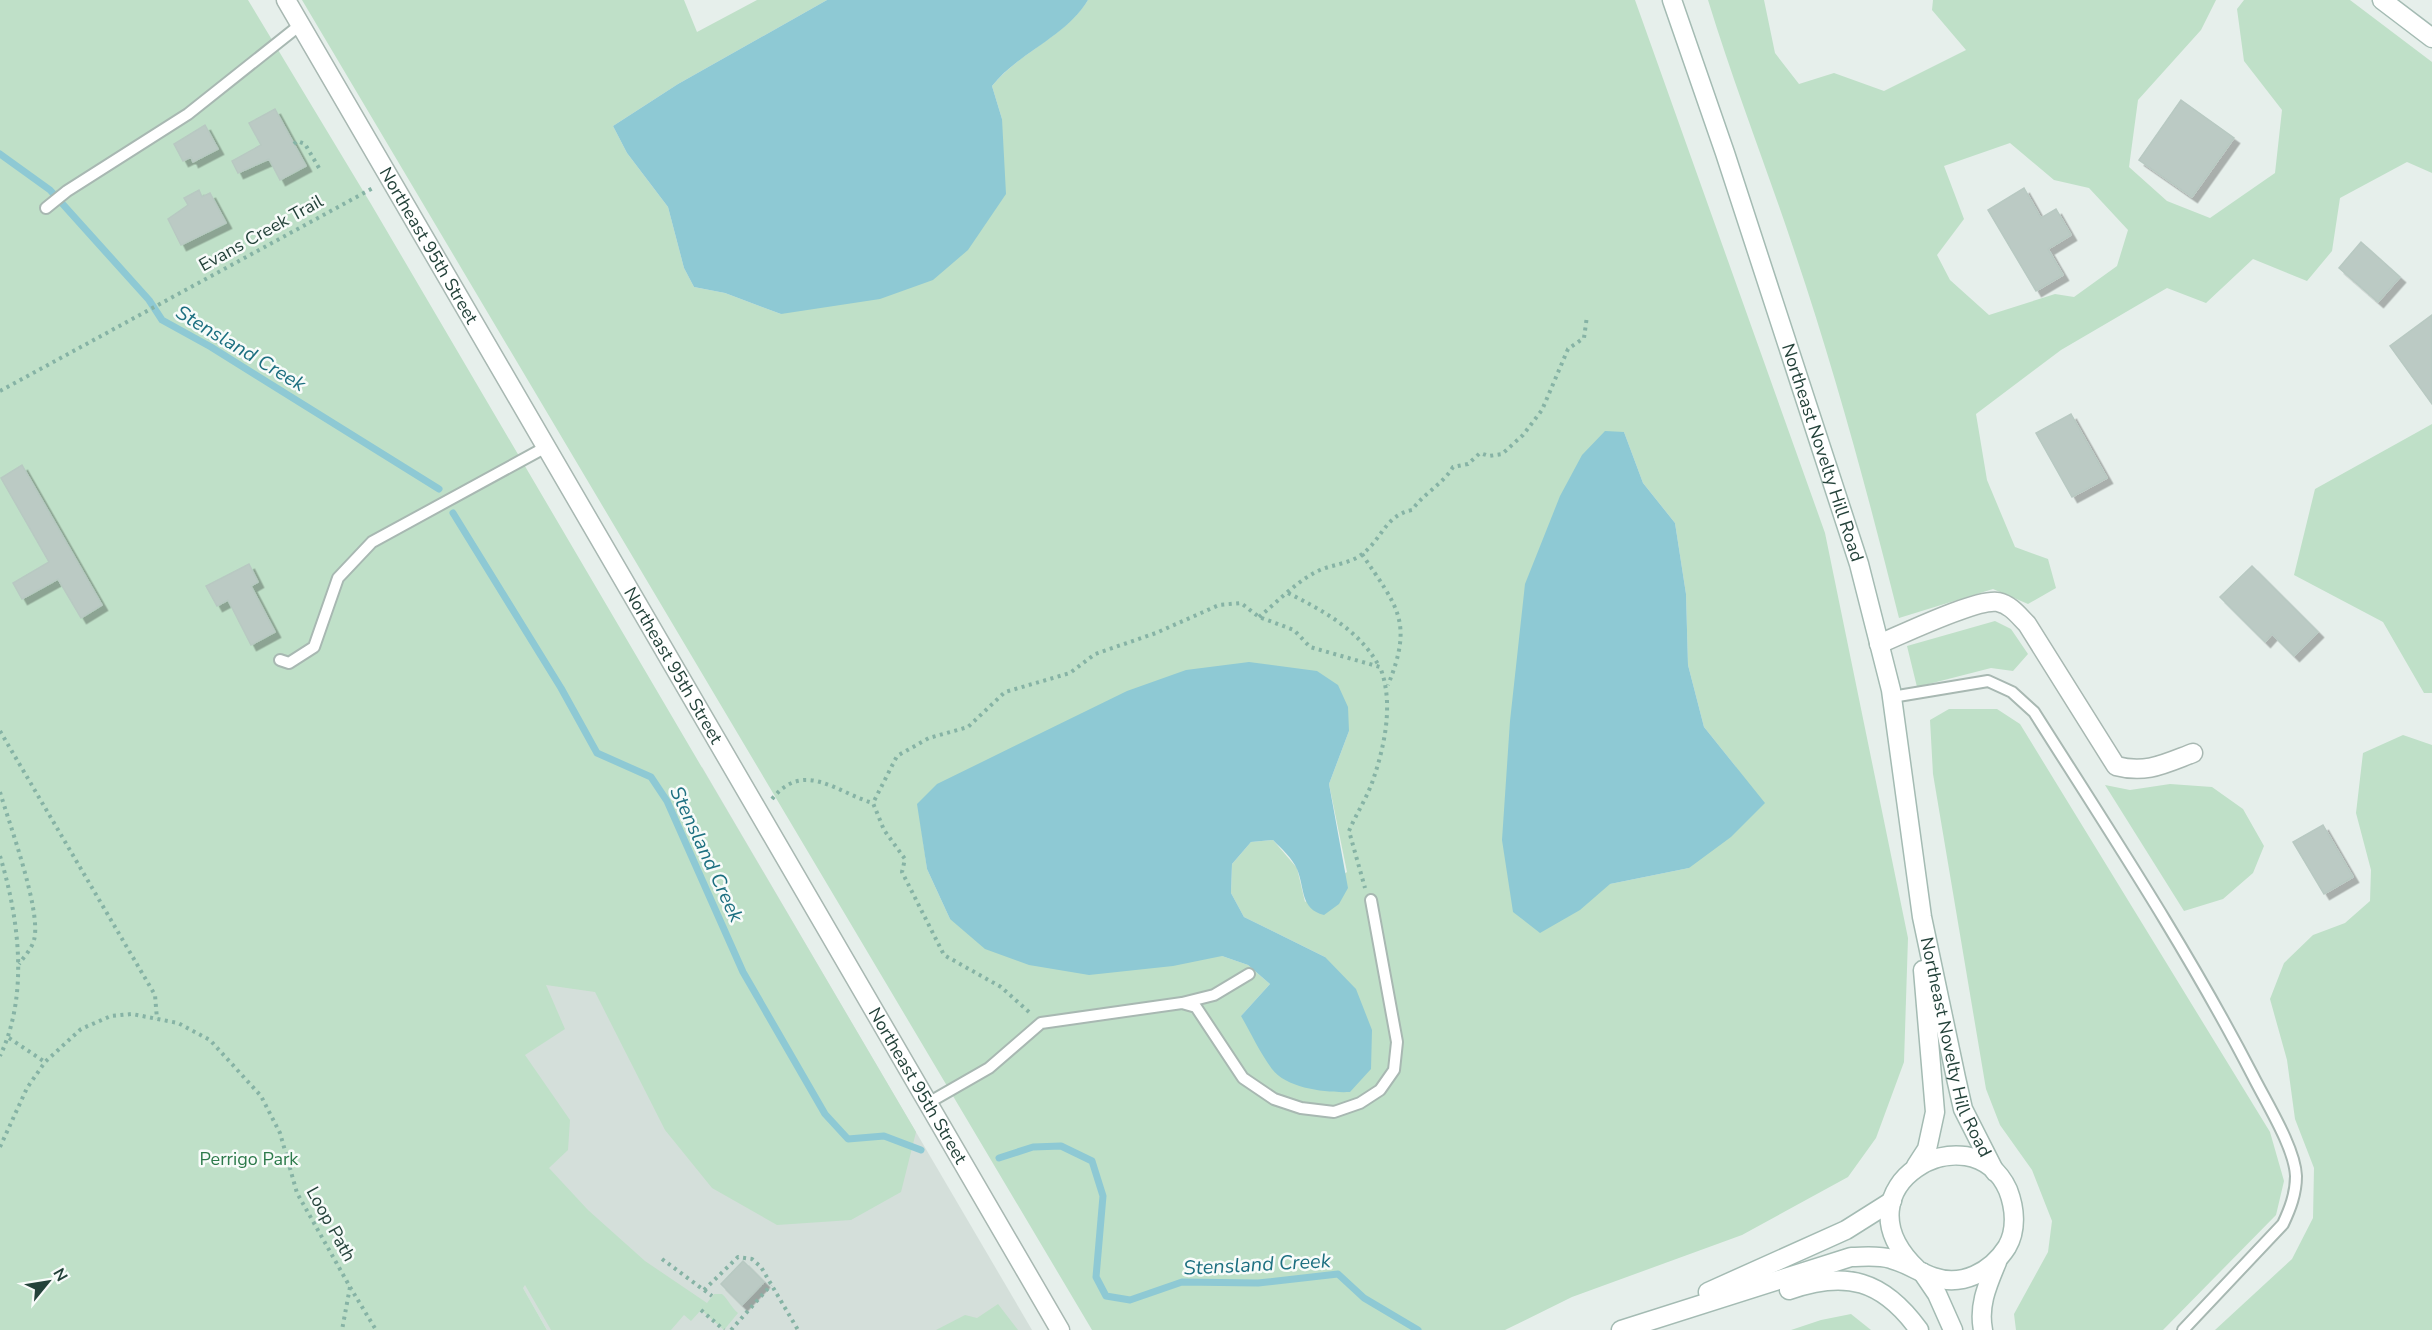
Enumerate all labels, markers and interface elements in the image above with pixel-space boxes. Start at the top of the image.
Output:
street label: Northeast 95th Street [374,163,484,329]
street label: Evans Creek Trail [195,189,328,277]
water label: Stensland Creek [171,299,312,398]
street label: Northeast Novelty Hill Road [1776,340,1869,565]
street label: Northeast 95th Street [618,583,729,749]
water label: Stensland Creek [663,782,750,928]
street label: Northeast Novelty Hill Road [1915,935,1997,1161]
street label: Northeast 95th Street [863,1003,973,1169]
park label: Perrigo Park [200,1147,299,1171]
street label: Loop Path [301,1182,361,1266]
water label: Stensland Creek [1183,1247,1332,1282]
north arrow [18,1252,78,1312]
text: N [48,1264,73,1286]

